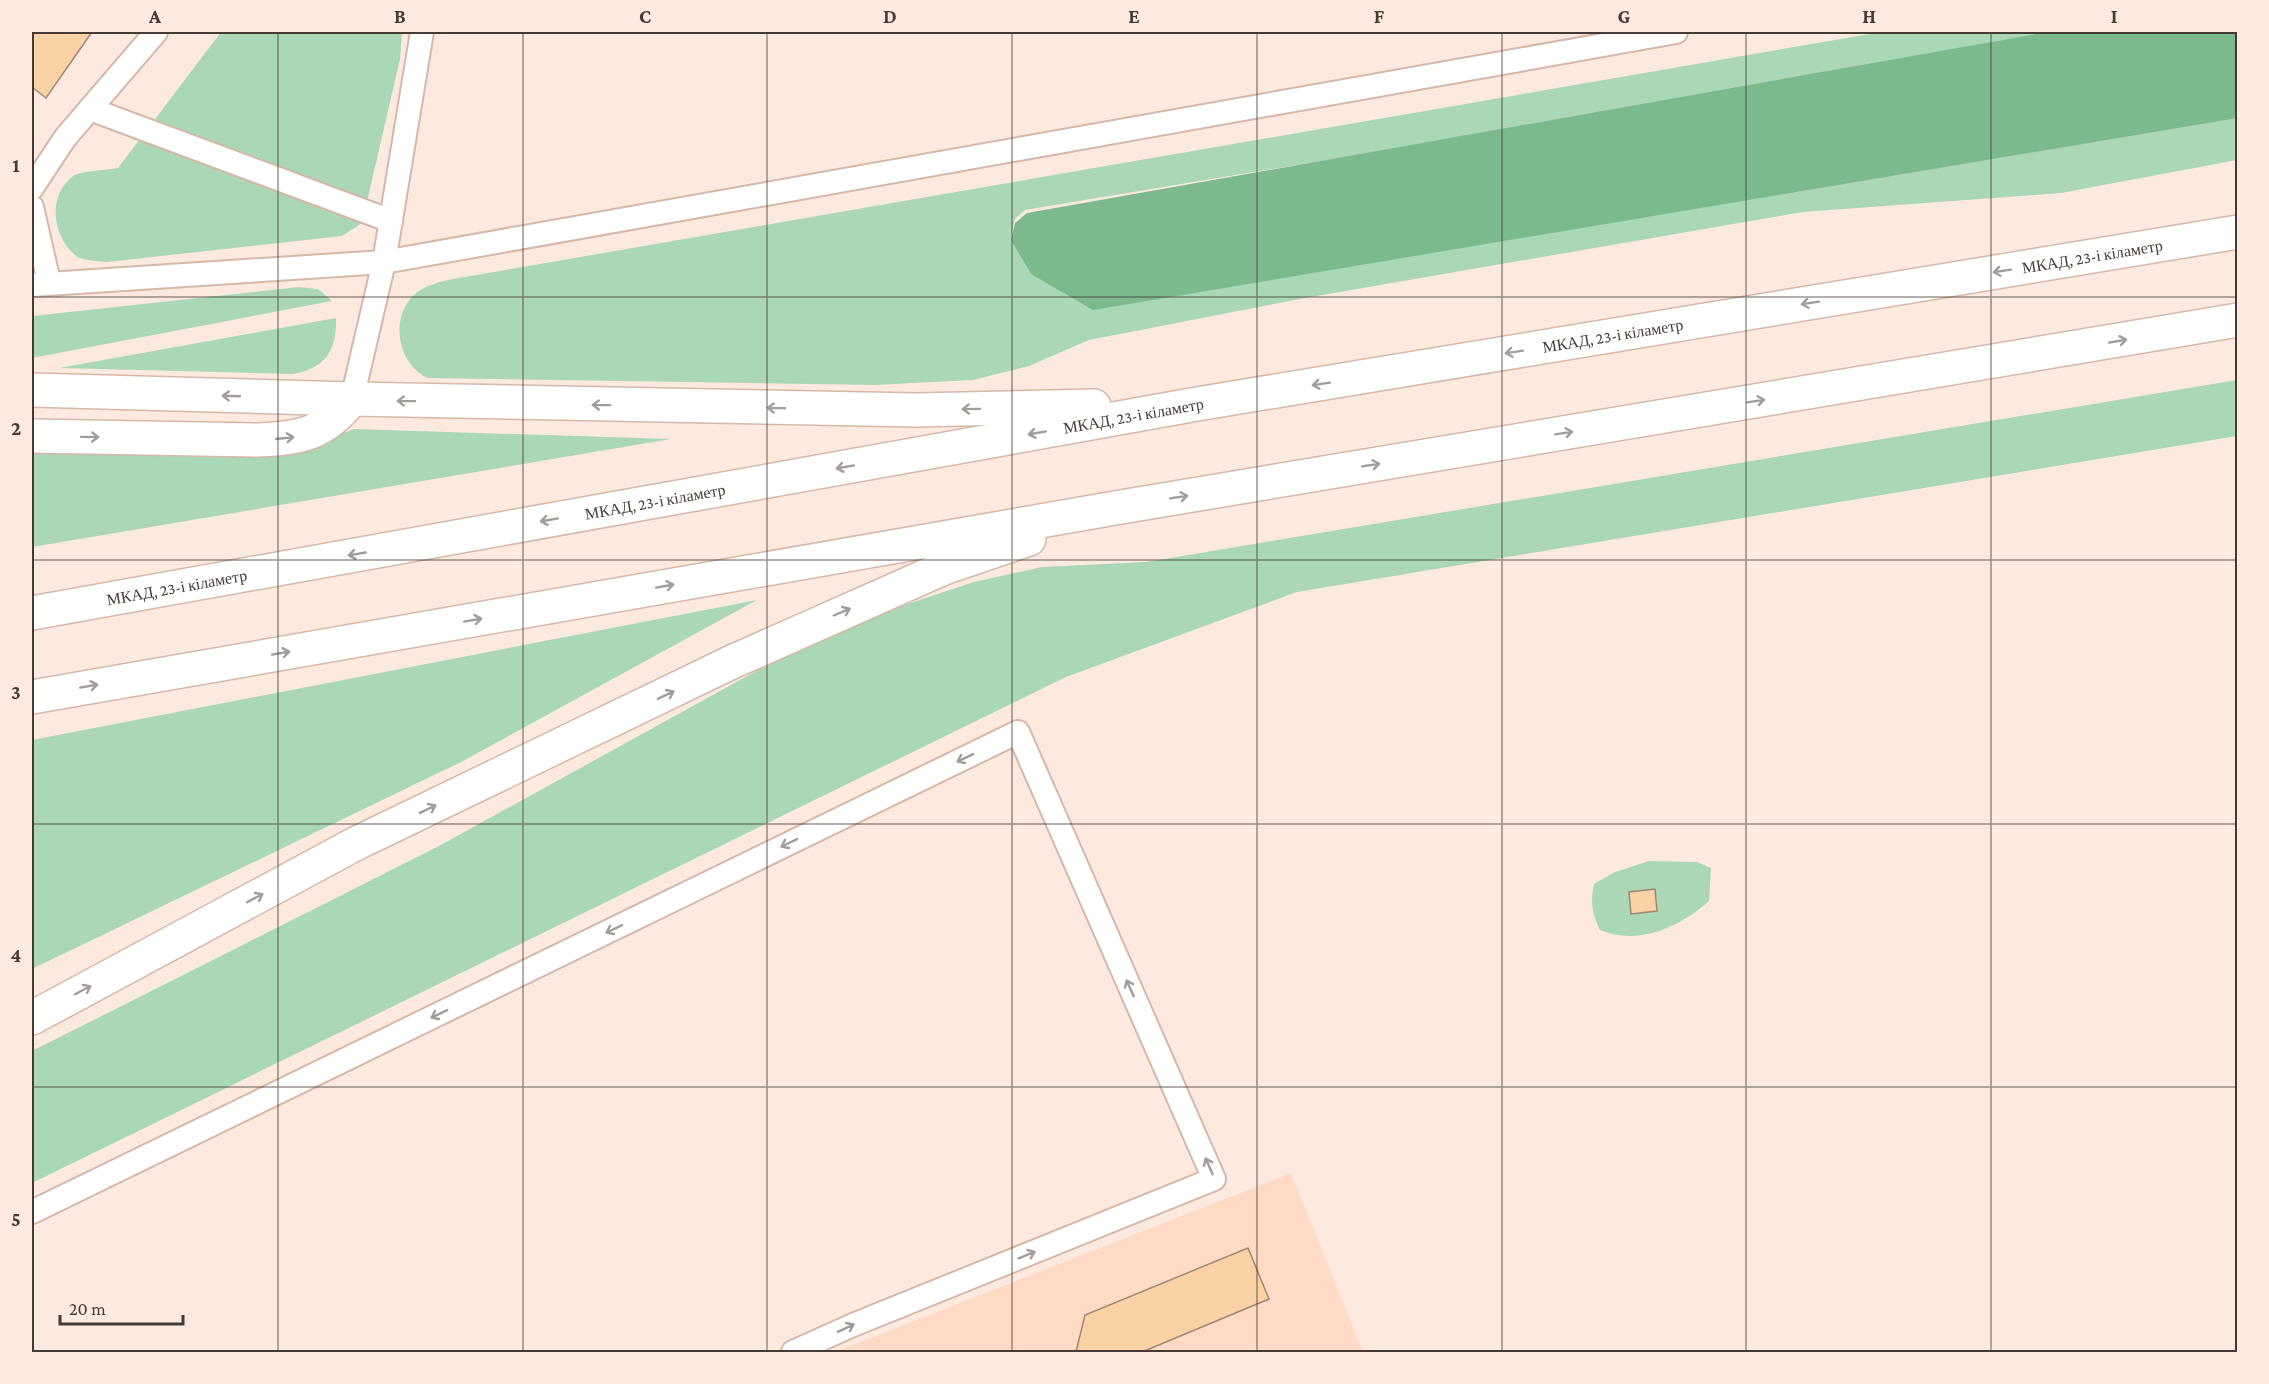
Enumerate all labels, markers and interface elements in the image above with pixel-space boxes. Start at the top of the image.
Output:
text: A [148,5,162,27]
text: B [394,5,406,27]
text: C [639,5,651,27]
text: D [883,5,897,27]
text: E [1128,5,1140,27]
text: F [1374,5,1385,27]
text: G [1618,5,1631,27]
text: H [1862,5,1876,27]
text: I [2111,5,2118,27]
text: 1 [12,154,20,176]
street label: МКАД, 23-і кіламетр [2021,237,2164,277]
one-way arrow [1993,266,2012,277]
one-way arrow [1800,297,1820,308]
street label: МКАД, 23-і кіламетр [1541,316,1685,356]
one-way arrow [2108,335,2127,346]
one-way arrow [1504,347,1524,358]
one-way arrow [1312,379,1332,390]
one-way arrow [222,390,242,402]
one-way arrow [396,395,416,406]
street label: МКАД, 23-і кіламетр [1062,395,1205,437]
one-way arrow [1746,396,1765,407]
one-way arrow [591,399,611,410]
one-way arrow [767,402,787,414]
one-way arrow [962,403,982,415]
text: 2 [11,417,21,439]
one-way arrow [1027,428,1047,439]
one-way arrow [1553,428,1573,439]
one-way arrow [79,431,99,443]
one-way arrow [274,432,294,443]
one-way arrow [1361,460,1381,471]
one-way arrow [835,462,855,473]
street label: МКАД, 23-і кіламетр [584,481,727,523]
one-way arrow [1168,492,1188,503]
one-way arrow [540,515,560,526]
one-way arrow [348,549,368,560]
street label: МКАД, 23-і кіламетр [105,567,248,608]
one-way arrow [655,580,675,591]
one-way arrow [833,606,851,617]
one-way arrow [463,614,483,625]
one-way arrow [271,647,291,658]
text: 3 [11,681,21,703]
one-way arrow [79,681,98,692]
one-way arrow [656,689,674,700]
one-way arrow [956,752,974,764]
one-way arrow [419,803,437,815]
one-way arrow [781,838,799,850]
one-way arrow [246,892,263,904]
one-way arrow [606,923,624,935]
text: 4 [11,944,22,966]
one-way arrow [1124,979,1135,998]
one-way arrow [74,984,91,996]
one-way arrow [430,1008,448,1020]
one-way arrow [1203,1158,1214,1176]
text: 5 [11,1208,21,1230]
one-way arrow [1017,1249,1036,1260]
scale bar [60,1288,183,1326]
text: 20 m [69,1299,106,1319]
one-way arrow [837,1321,855,1333]

